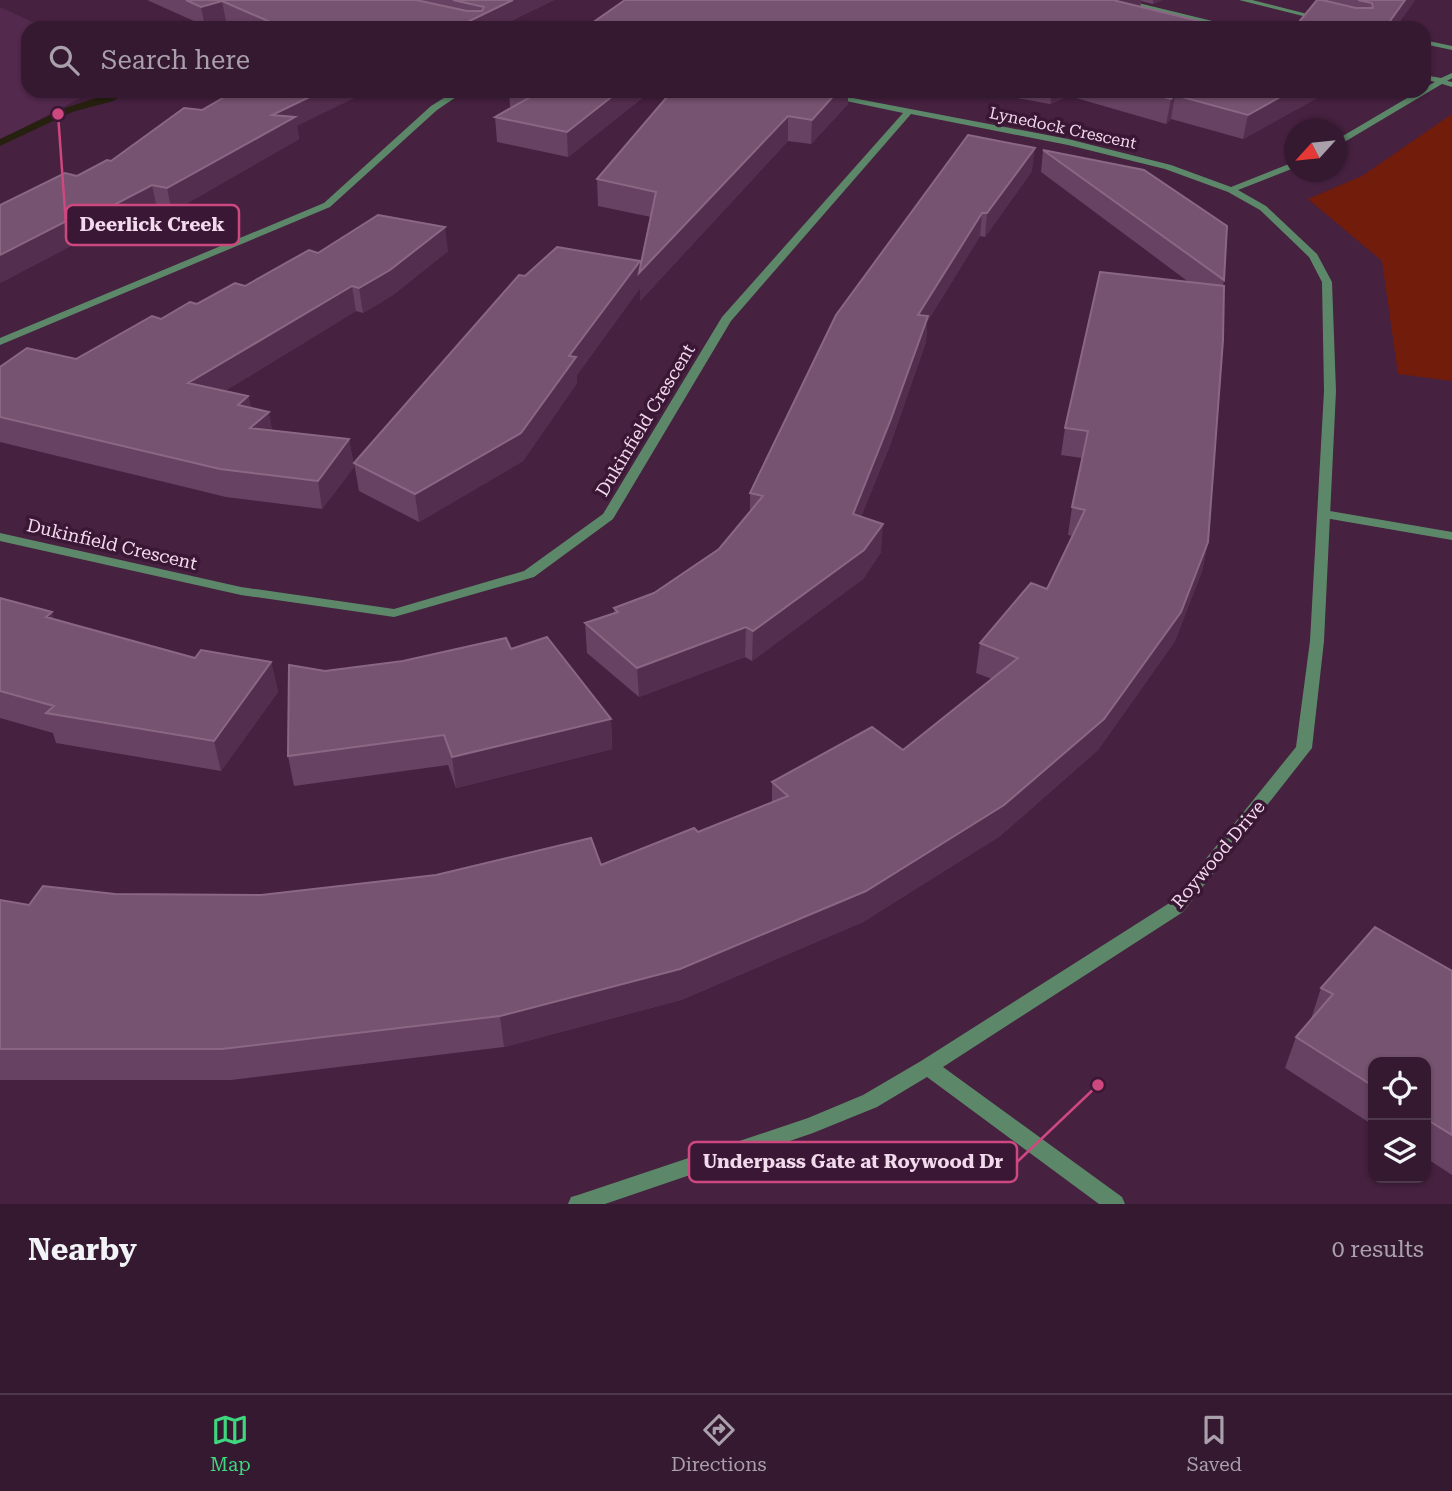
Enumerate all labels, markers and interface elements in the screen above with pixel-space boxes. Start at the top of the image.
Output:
search box [21,21,1431,98]
icon: search [45,41,83,79]
text: Search here [101,45,250,75]
street label: Lynedock Crescent [988,103,1138,153]
north arrow [1284,119,1347,182]
callout: Deerlick Creek [66,205,239,245]
text: Deerlick Creek [79,213,225,236]
street label: Dukinfield Crescent [591,340,699,500]
street label: Dukinfield Crescent [25,514,200,574]
street label: Roywood Drive [1167,796,1269,912]
map controls [1368,1057,1431,1183]
button: locate [1368,1057,1431,1120]
button: layers [1368,1120,1431,1183]
callout: Underpass Gate at Roywood Dr [689,1142,1017,1182]
text: Underpass Gate at Roywood Dr [703,1150,1004,1173]
text: Nearby [28,1232,137,1267]
text: 0 results [1332,1236,1424,1263]
tab: Map [210,1411,251,1476]
tab: Directions [671,1411,767,1476]
tab: Saved [1187,1411,1242,1476]

